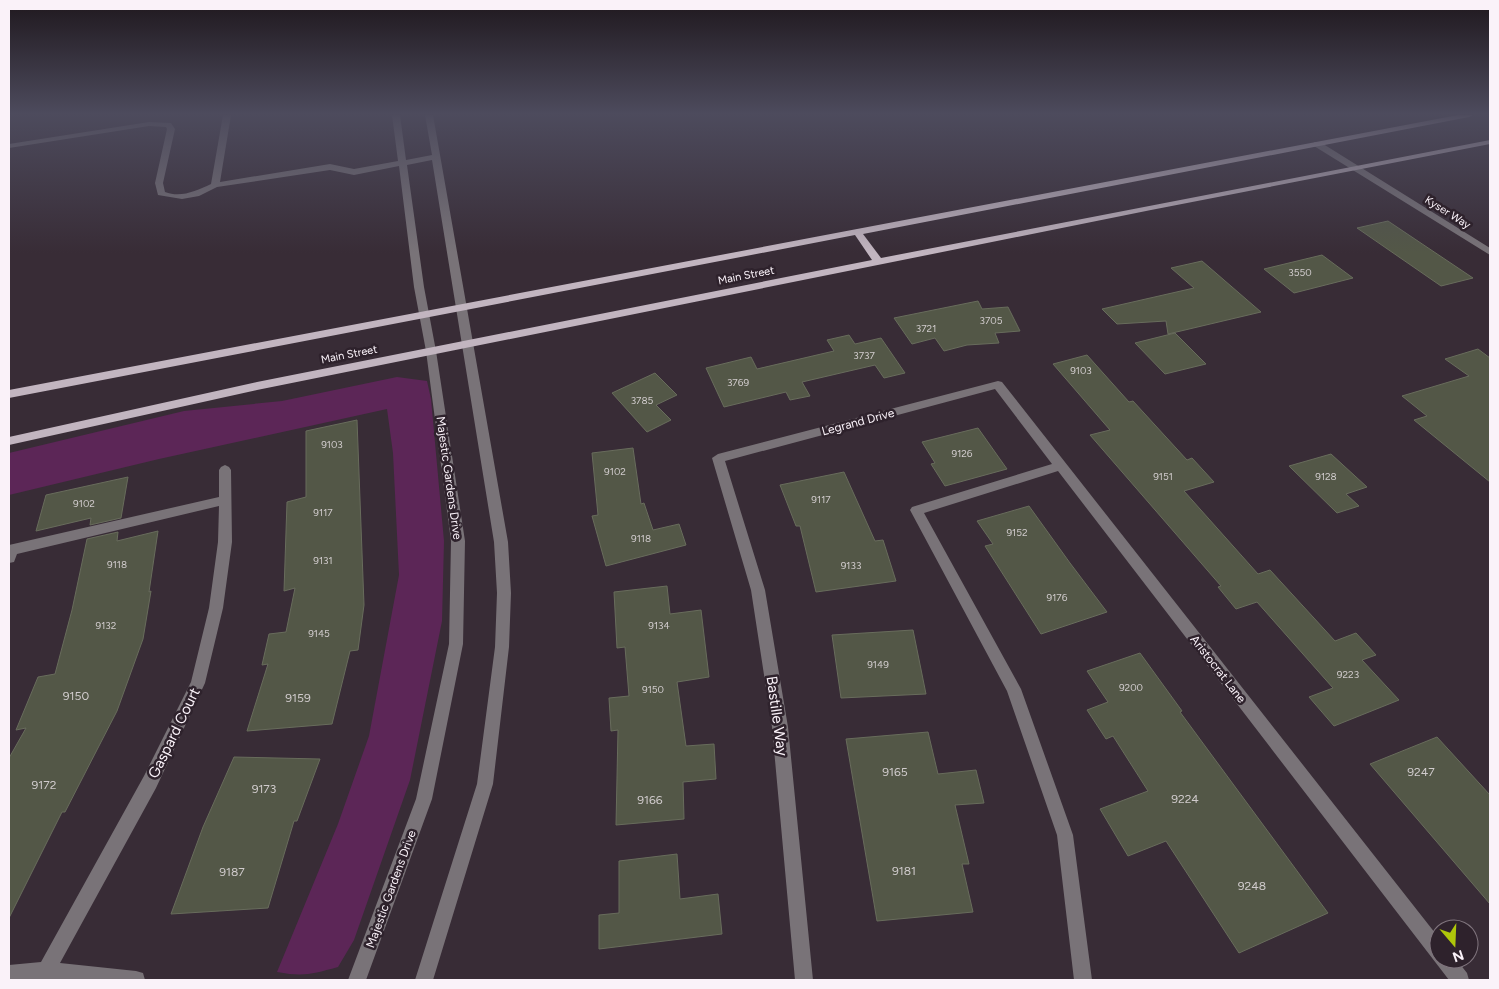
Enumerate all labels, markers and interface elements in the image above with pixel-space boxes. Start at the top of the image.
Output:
street label: Kyser Way [1422,193,1473,232]
street label: Main Street [717,264,775,287]
house number: 3550 [1288,266,1312,279]
house number: 3705 [980,314,1003,327]
house number: 3721 [916,322,936,335]
street label: Main Street [320,343,378,366]
house number: 3737 [853,349,875,362]
house number: 9103 [1070,364,1092,377]
house number: 3769 [727,376,749,389]
house number: 3785 [631,394,654,407]
street label: Legrand Drive [820,405,896,438]
street label: Majestic Gardens Drive [433,415,465,541]
house number: 9103 [321,438,343,451]
house number: 9126 [951,447,973,460]
house number: 9102 [604,465,626,478]
house number: 9151 [1153,470,1173,483]
house number: 9128 [1315,470,1337,483]
house number: 9117 [811,493,831,506]
house number: 9102 [73,497,95,510]
house number: 9117 [313,506,333,519]
house number: 9152 [1006,526,1028,539]
house number: 9118 [631,532,651,545]
house number: 9131 [313,554,333,567]
house number: 9118 [107,558,127,571]
house number: 9133 [841,559,861,572]
house number: 9176 [1047,591,1068,604]
house number: 9132 [96,619,116,632]
house number: 9134 [648,619,670,632]
house number: 9145 [308,627,330,640]
street label: Aristocrat Lane [1187,632,1249,706]
house number: 9149 [867,658,889,671]
house number: 9223 [1337,668,1359,681]
street label: Bastille Way [762,675,792,757]
house number: 9200 [1119,681,1143,694]
house number: 9150 [642,683,664,696]
street label: Gaspard Court [144,684,204,781]
house number: 9150 [63,689,89,703]
house number: 9159 [285,691,311,705]
house number: 9165 [882,765,908,779]
house number: 9247 [1407,765,1435,779]
house number: 9172 [32,778,56,792]
house number: 9173 [252,782,276,796]
house number: 9224 [1171,792,1199,806]
house number: 9166 [637,793,663,807]
street label: Majestic Gardens Drive [363,828,419,950]
house number: 9181 [892,864,916,878]
house number: 9187 [219,865,245,879]
house number: 9248 [1238,879,1266,893]
north arrow [1429,919,1479,969]
text: N [1450,946,1466,966]

